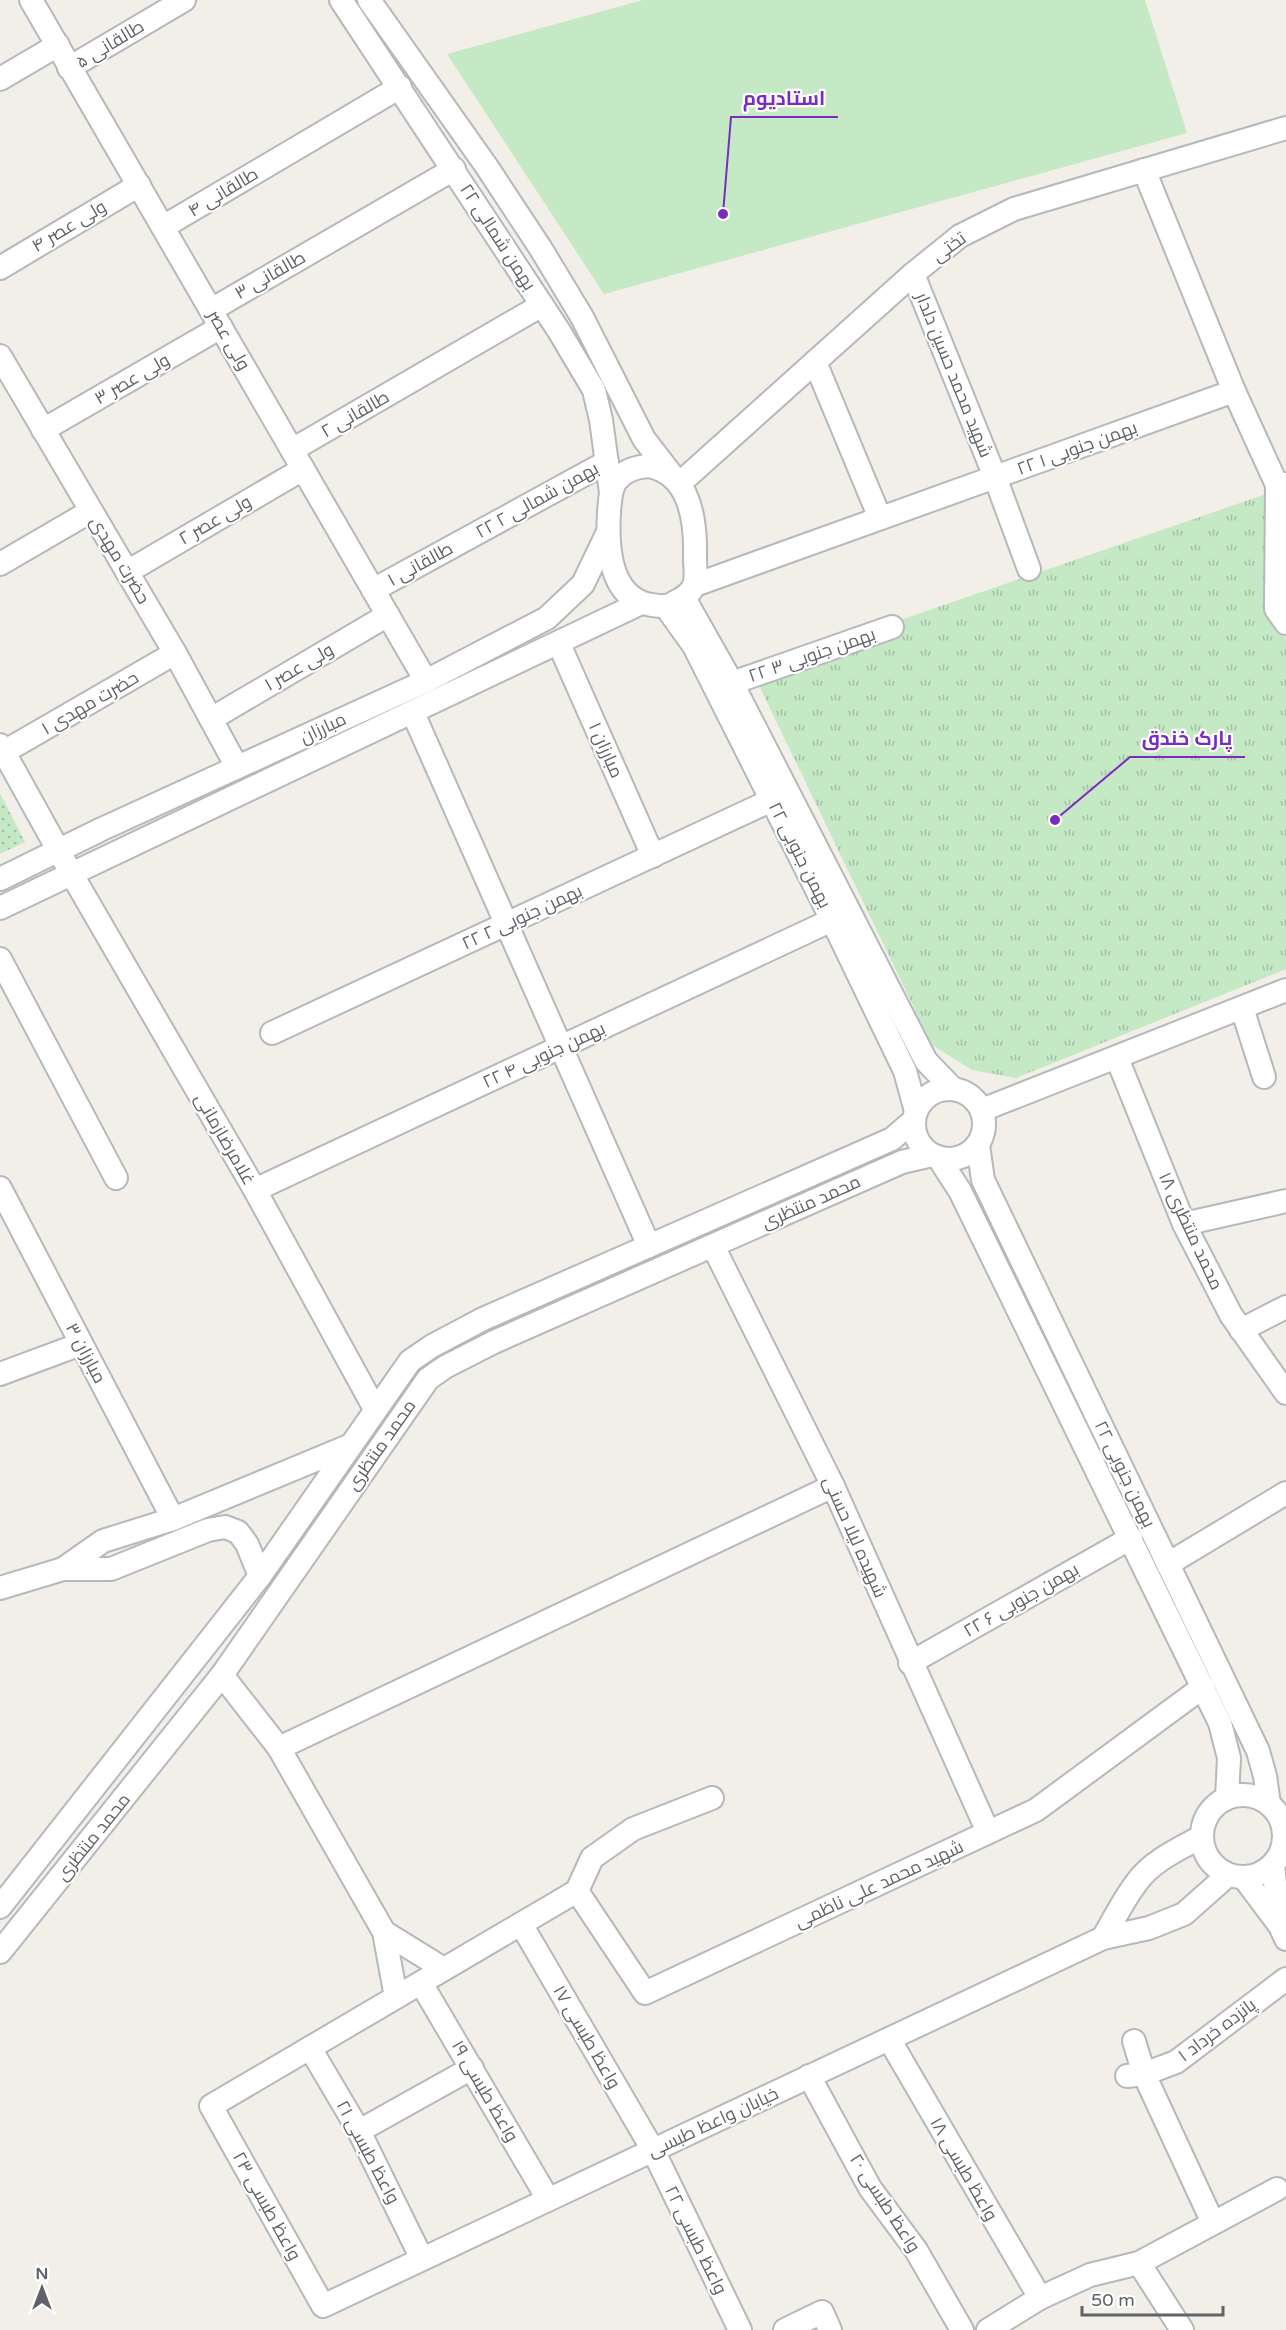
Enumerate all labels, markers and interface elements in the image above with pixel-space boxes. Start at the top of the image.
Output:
street label: طالقانی ۵ [72,15,148,73]
callout: استادیوم [731,79,838,117]
text: استادیوم [743,87,825,112]
street label: طالقانی ۴ [184,163,262,221]
street label: ۲۲ بهمن شمالی [455,179,541,295]
street label: ولی عصر ۴ [28,195,110,257]
street label: تختی [928,227,971,267]
street label: طالقانی ۳ [231,246,309,304]
street label: شهید محمد حسین دلدار [910,288,997,461]
street label: ولی عصر [202,305,255,374]
street label: ولی عصر ۳ [91,349,173,409]
street label: طالقانی ۲ [317,386,393,442]
street label: ۲۲ بهمن جنوبی ۱ [1014,416,1140,480]
street label: ۲۲ بهمن شمالی ۲ [472,457,602,543]
street label: ولی عصر ۲ [175,490,255,550]
street label: حضرت مهدی [85,512,155,608]
street label: طالقانی ۱ [383,537,457,591]
street label: ۲۲ بهمن جنوبی ۳ [746,623,878,687]
street label: ولی عصر ۱ [260,638,338,696]
street label: حضرت مهدی ۱ [38,666,142,740]
street label: مبارزان [296,708,350,748]
street label: مبارزان ۱ [584,719,628,781]
callout: پارک خندق [1130,719,1245,757]
text: پارک خندق [1142,727,1232,752]
street label: ۲۲ بهمن جنوبی [764,798,836,912]
street label: ۲۲ بهمن جنوبی ۲ [458,879,586,955]
street label: ۲۲ بهمن جنوبی ۴ [479,1017,609,1093]
street label: غلامرضازمانی [190,1089,260,1189]
street label: محمد منتظری ۱۸ [1154,1169,1228,1293]
street label: محمد منتظری [758,1170,864,1234]
street label: مبارزان ۳ [61,1319,111,1387]
street label: محمد منتظری [342,1395,420,1495]
street label: ۲۲ بهمن جنوبی [1090,1417,1160,1531]
street label: شهیده لیلا حسنی [818,1473,892,1601]
street label: ۲۲ بهمن جنوبی ۶ [959,1558,1083,1642]
street label: محمد منتظری [51,1789,135,1885]
street label: شهید محمد علی ناظمی [791,1835,967,1933]
street label: واعظ طبسی ۱۷ [549,1981,625,2093]
street label: پانزده خرداد ۱ [1174,1993,1261,2067]
street label: واعظ طبسی ۱۹ [447,2036,523,2146]
street label: خیابان واعظ طبسی [644,2082,782,2162]
street label: واعظ طبسی ۲۱ [331,2096,405,2208]
street label: واعظ طبسی ۱۸ [926,2113,1002,2225]
street label: واعظ طبسی ۲۳ [228,2148,306,2264]
street label: واعظ طبسی ۲۰ [845,2150,925,2256]
street label: واعظ طبسی ۲۲ [660,2182,732,2298]
north arrow [12,2258,72,2318]
text: N [36,2264,48,2284]
scale bar [1082,2279,1223,2317]
text: 50 m [1091,2289,1135,2311]

